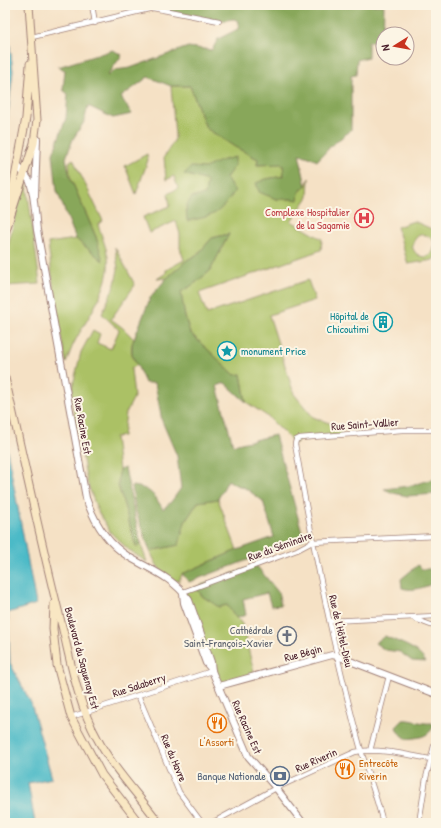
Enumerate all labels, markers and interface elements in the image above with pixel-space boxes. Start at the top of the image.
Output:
north arrow [375,26,415,66]
text: N [378,44,393,52]
place label: Complexe Hospitalier de la Sagamie [265,205,351,232]
hospital icon: Complexe Hospitalier de la Sagamie [353,207,375,229]
place label: Hôpital de Chicoutimi [327,309,370,336]
building icon: Hôpital de Chicoutimi [372,311,394,333]
place icon: monument Price [216,340,238,362]
place label: monument Price [241,344,307,358]
street label: Rue Racine Est [71,397,95,456]
street label: Rue Saint-Vallier [331,415,400,433]
street label: Rue du Séminaire [246,528,315,564]
street label: Rue de l'Hôtel-Dieu [326,593,356,669]
street label: Boulevard du Saguenay Est [62,605,102,711]
place label: Cathédrale Saint-François-Xavier [184,623,274,650]
church icon: Cathédrale Saint-François-Xavier [276,625,298,647]
street label: Rue Bégin [283,641,323,665]
street label: Rue Salaberry [111,670,168,700]
street label: Rue Racine Est [229,698,265,756]
restaurant icon: L'Assorti [206,712,228,734]
street label: Rue du Havre [158,732,190,784]
place label: L'Assorti [200,735,234,749]
street label: Rue Riverin [293,745,339,775]
place label: Entrecôte Riverin [359,756,399,783]
restaurant icon: Entrecôte Riverin [334,758,356,780]
bank icon: Banque Nationale [269,765,291,787]
place label: Banque Nationale [197,769,267,783]

